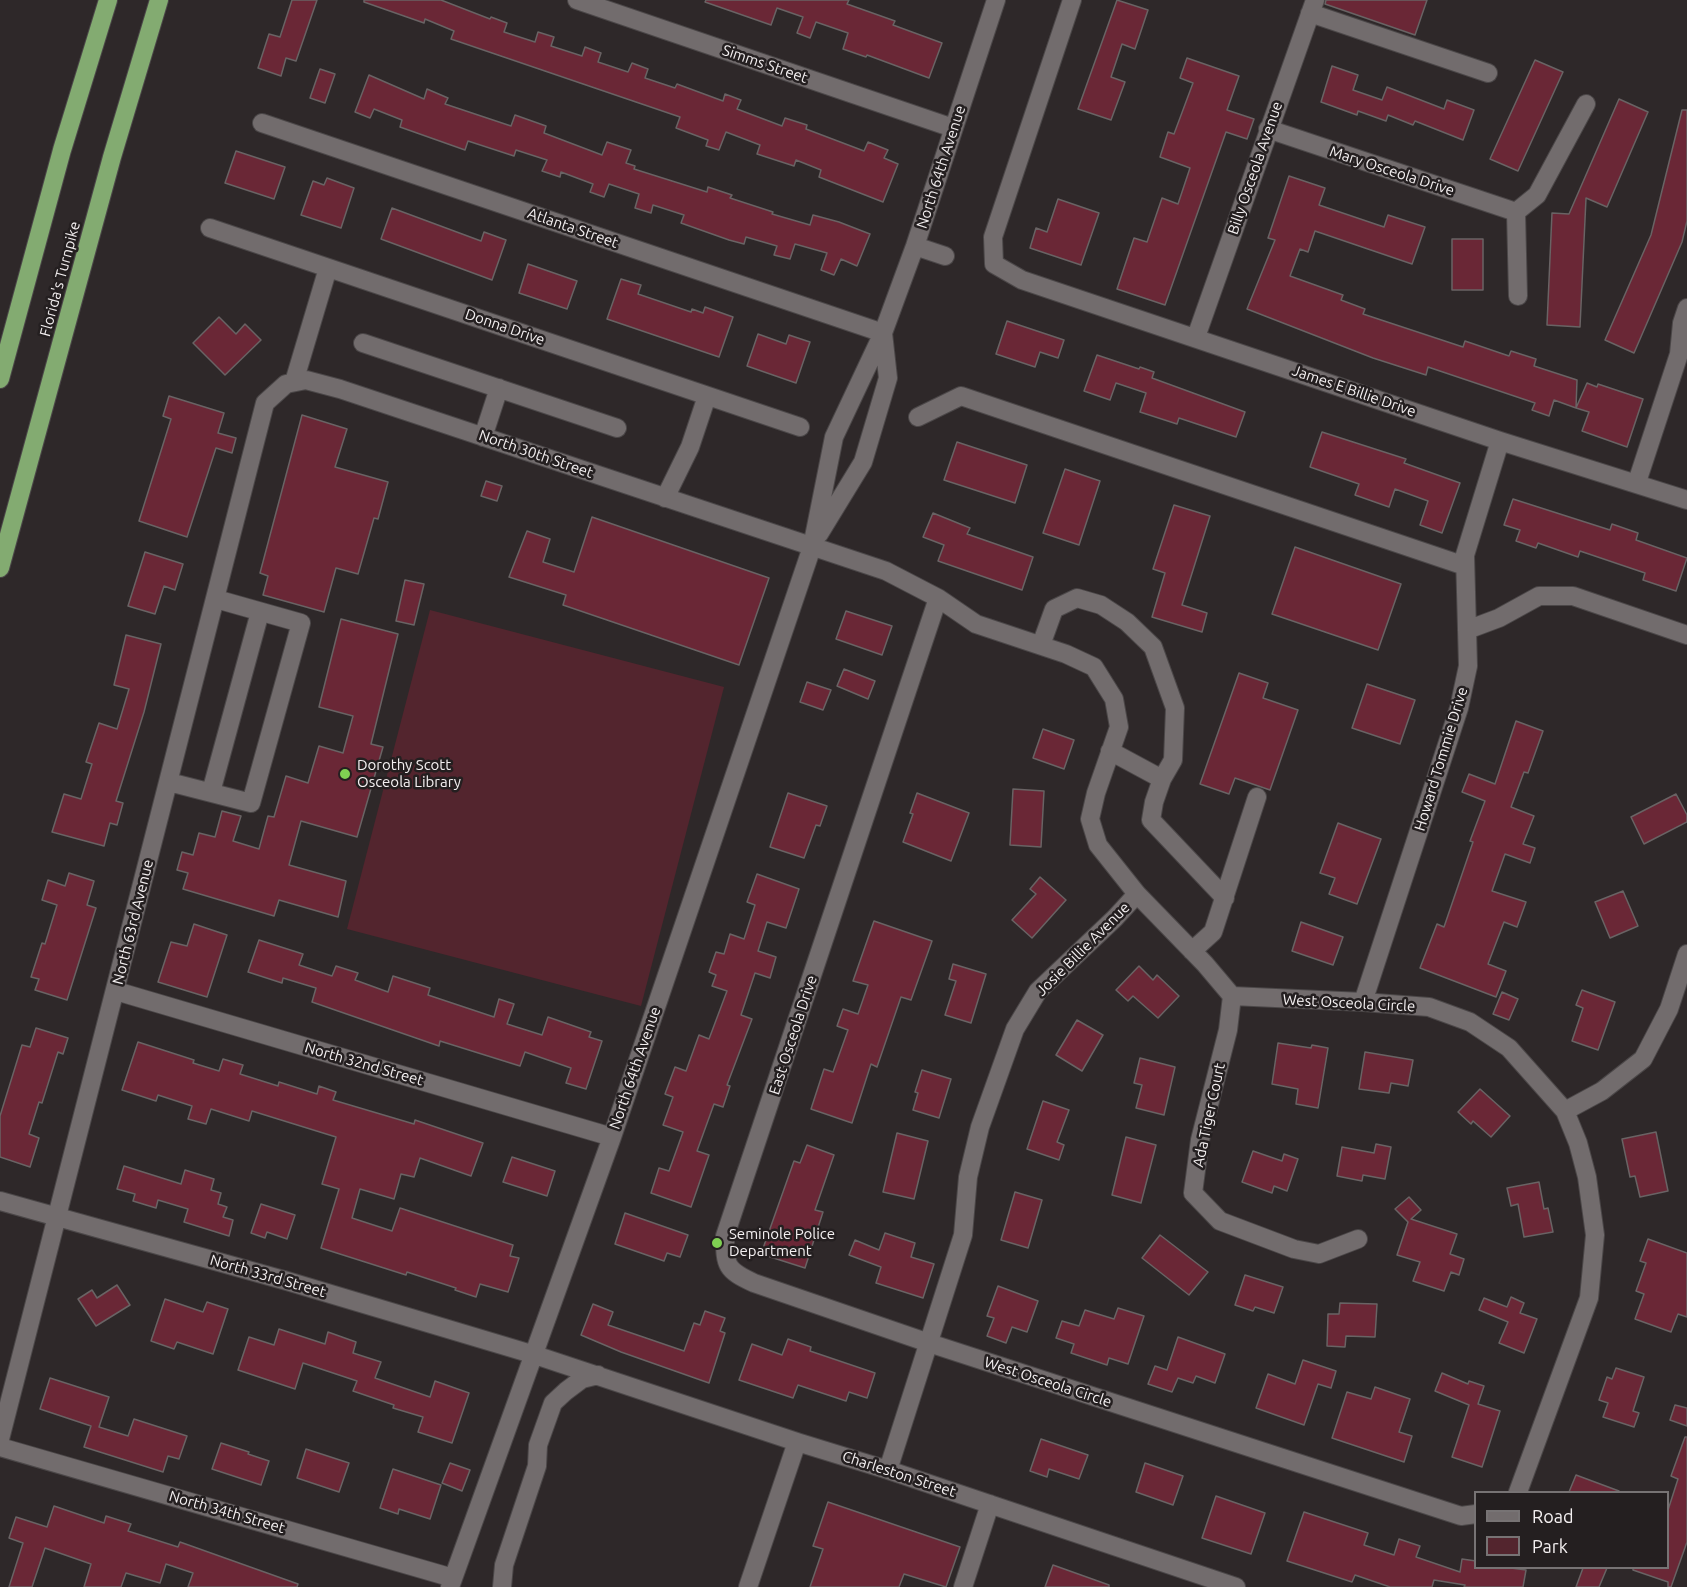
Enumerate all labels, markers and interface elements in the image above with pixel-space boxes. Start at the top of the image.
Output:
street label: Simms Street [720,41,810,87]
street label: Billy Osceola Avenue [1224,99,1286,237]
street label: North 64th Avenue [913,103,969,231]
street label: Mary Osceola Drive [1327,142,1457,200]
street label: Atlanta Street [525,204,621,252]
street label: Florida's Turnpike [36,219,84,339]
street label: Donna Drive [463,305,547,349]
street label: James E Billie Drive [1290,361,1418,421]
street label: North 30th Street [476,426,596,482]
street label: Howard Tommie Drive [1411,685,1471,833]
place label: Dorothy Scott Osceola Library [357,756,461,791]
marker: Dorothy Scott Osceola Library [338,767,352,781]
street label: North 63rd Avenue [109,858,157,986]
street label: Josie Billie Avenue [1032,898,1134,1000]
street label: East Osceola Drive [765,973,821,1097]
street label: West Osceola Circle [1282,991,1416,1015]
street label: North 64th Avenue [606,1004,664,1132]
street label: North 32nd Street [303,1038,425,1090]
street label: Ada Tiger Court [1189,1061,1229,1169]
place label: Seminole Police Department [729,1225,835,1260]
marker: Seminole Police Department [710,1236,724,1250]
street label: North 33rd Street [208,1251,328,1301]
street label: West Osceola Circle [982,1353,1114,1411]
street label: Charleston Street [840,1447,958,1501]
street label: North 34th Street [167,1487,287,1537]
legend [1474,1491,1669,1569]
text: Road [1532,1506,1574,1526]
text: Park [1532,1536,1568,1556]

